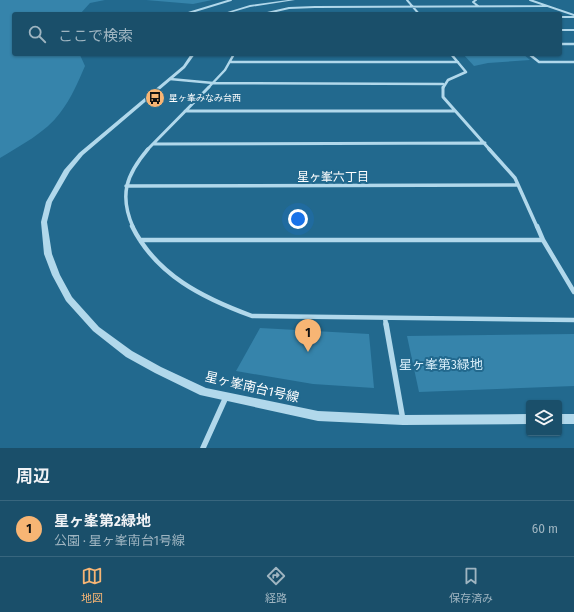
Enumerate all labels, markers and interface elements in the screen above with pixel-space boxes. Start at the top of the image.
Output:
search box [12,12,562,56]
icon: search [26,23,48,45]
text: ここで検索 [58,27,133,45]
bus stop icon: 星ヶ峯みなみ台西 [144,87,166,109]
place label: 星ヶ峯みなみ台西 [169,93,241,103]
district label: 星ヶ峯六丁目 [297,170,369,184]
your location [288,209,308,229]
pin: 1 [295,319,321,352]
park label: 星ヶ峯第3緑地 [399,357,483,372]
street label: 星ヶ峯南台1号線 [204,369,300,405]
map controls [526,400,562,436]
button: layers [526,400,562,436]
text: 周辺 [16,466,50,487]
text: 星ヶ峯第2緑地 [54,512,151,530]
text: 1 [26,521,32,536]
text: 60 m [532,521,558,536]
text: 公園 · 星ヶ峯南台1号線 [54,533,185,548]
tab: 地図 [81,565,103,605]
tab: 経路 [265,565,287,605]
tab: 保存済み [449,565,493,605]

